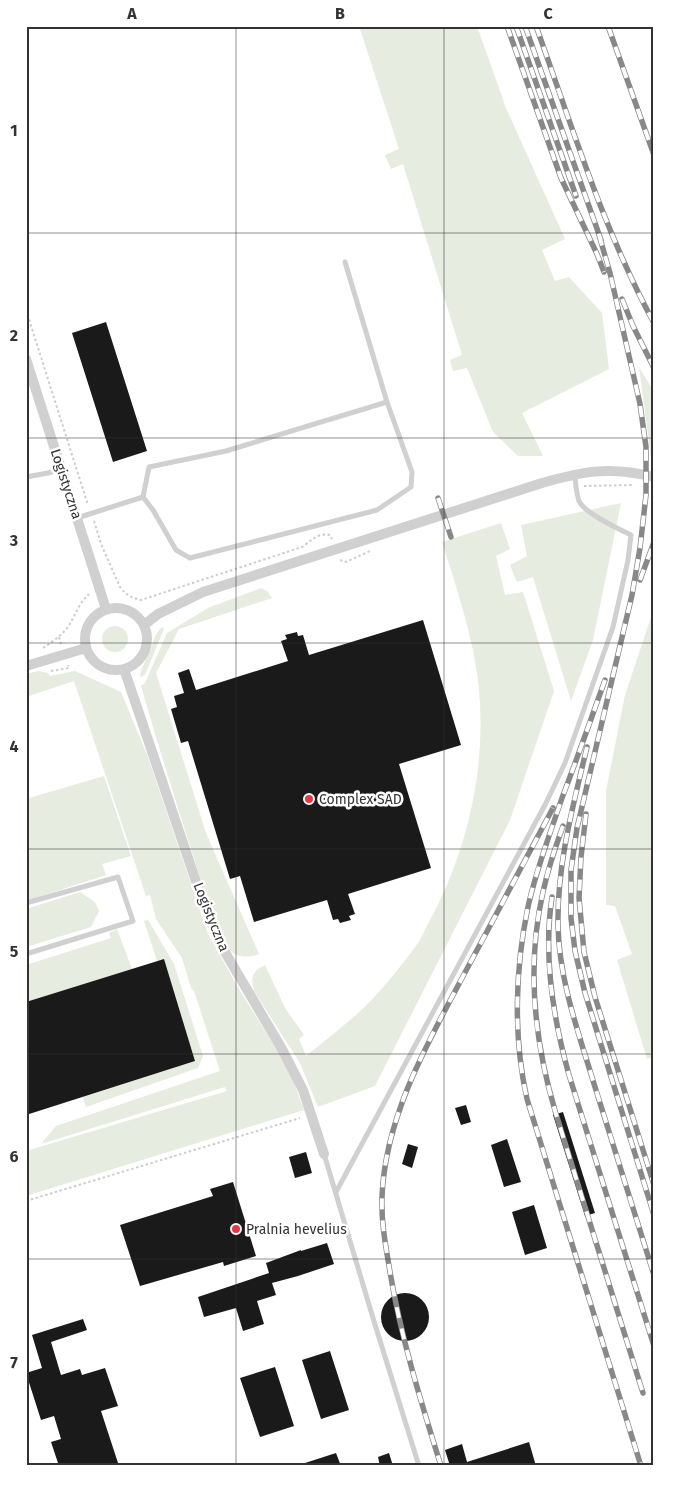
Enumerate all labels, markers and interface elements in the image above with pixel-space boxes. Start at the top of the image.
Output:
text: A [126,4,137,23]
text: B [335,4,345,23]
text: C [543,4,553,23]
text: 1 [10,121,18,140]
text: 2 [10,326,18,345]
street label: Logistyczna [47,447,85,521]
text: 3 [9,531,18,550]
text: 4 [9,737,19,756]
place label: Complex SAD [319,791,402,808]
marker: Complex SAD [303,793,315,805]
street label: Logistyczna [189,880,233,954]
text: 5 [10,942,19,961]
text: 6 [9,1147,19,1166]
place label: Pralnia hevelius [246,1221,347,1238]
marker: Pralnia hevelius [230,1223,242,1235]
text: 7 [10,1353,18,1372]

